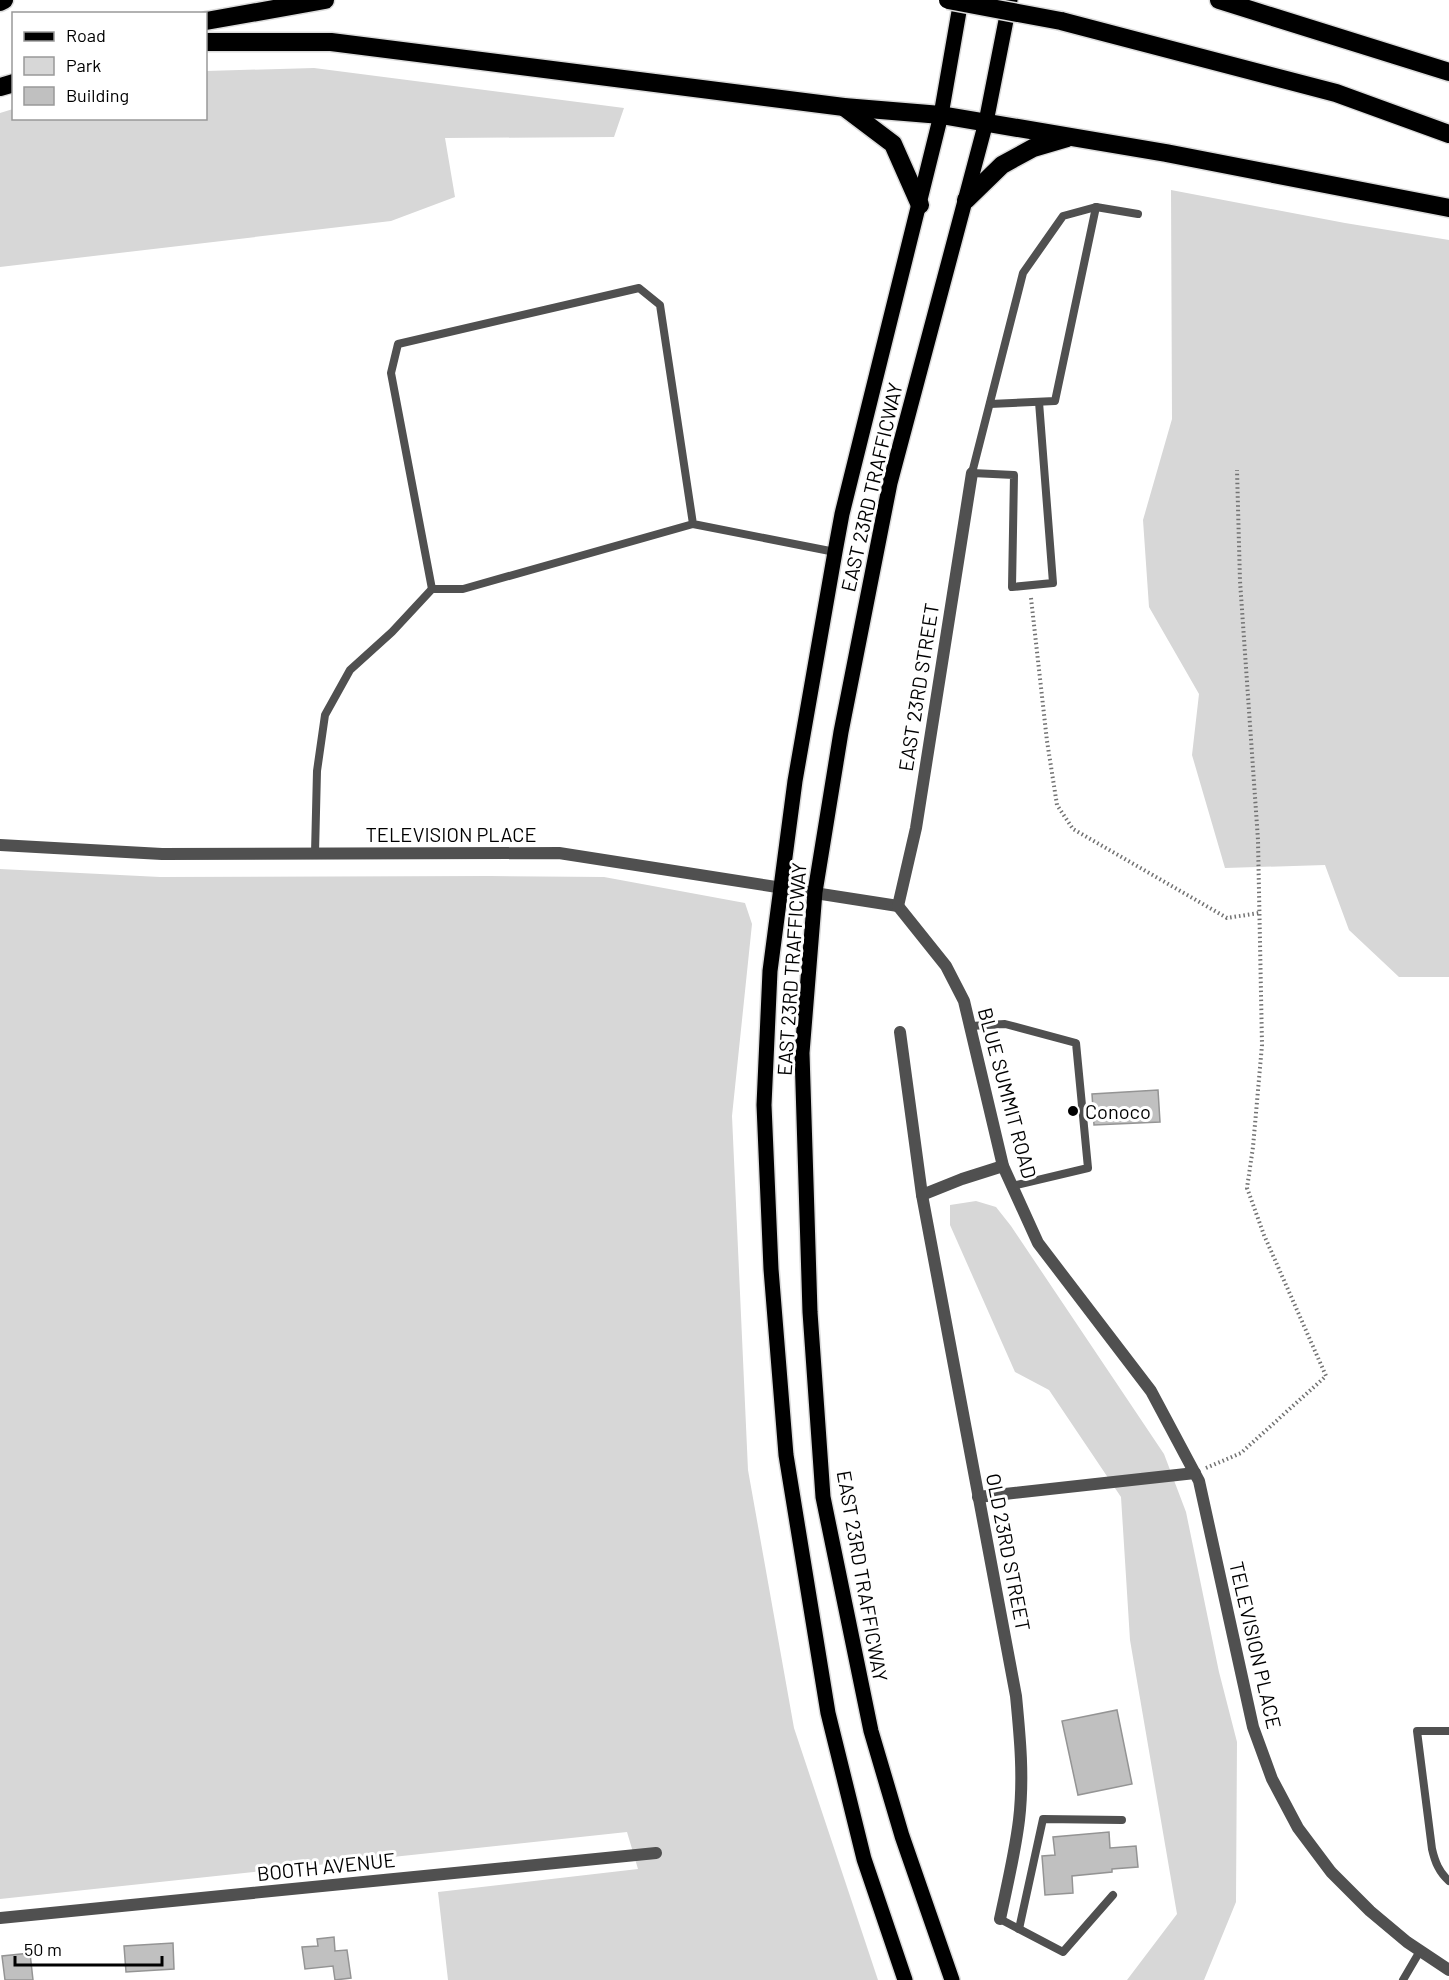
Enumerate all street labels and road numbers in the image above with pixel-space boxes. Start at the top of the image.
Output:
street label: EAST 23RD TRAFFICWAY [835,380,907,594]
street label: EAST 23RD STREET [893,601,943,773]
street label: TELEVISION PLACE [365,822,537,846]
street label: EAST 23RD TRAFFICWAY [772,862,810,1076]
street label: BLUE SUMMIT ROAD [974,1005,1042,1181]
street label: EAST 23RD TRAFFICWAY [833,1469,893,1683]
street label: OLD 23RD STREET [982,1471,1036,1633]
street label: TELEVISION PLACE [1225,1559,1287,1731]
street label: BOOTH AVENUE [256,1847,396,1885]

